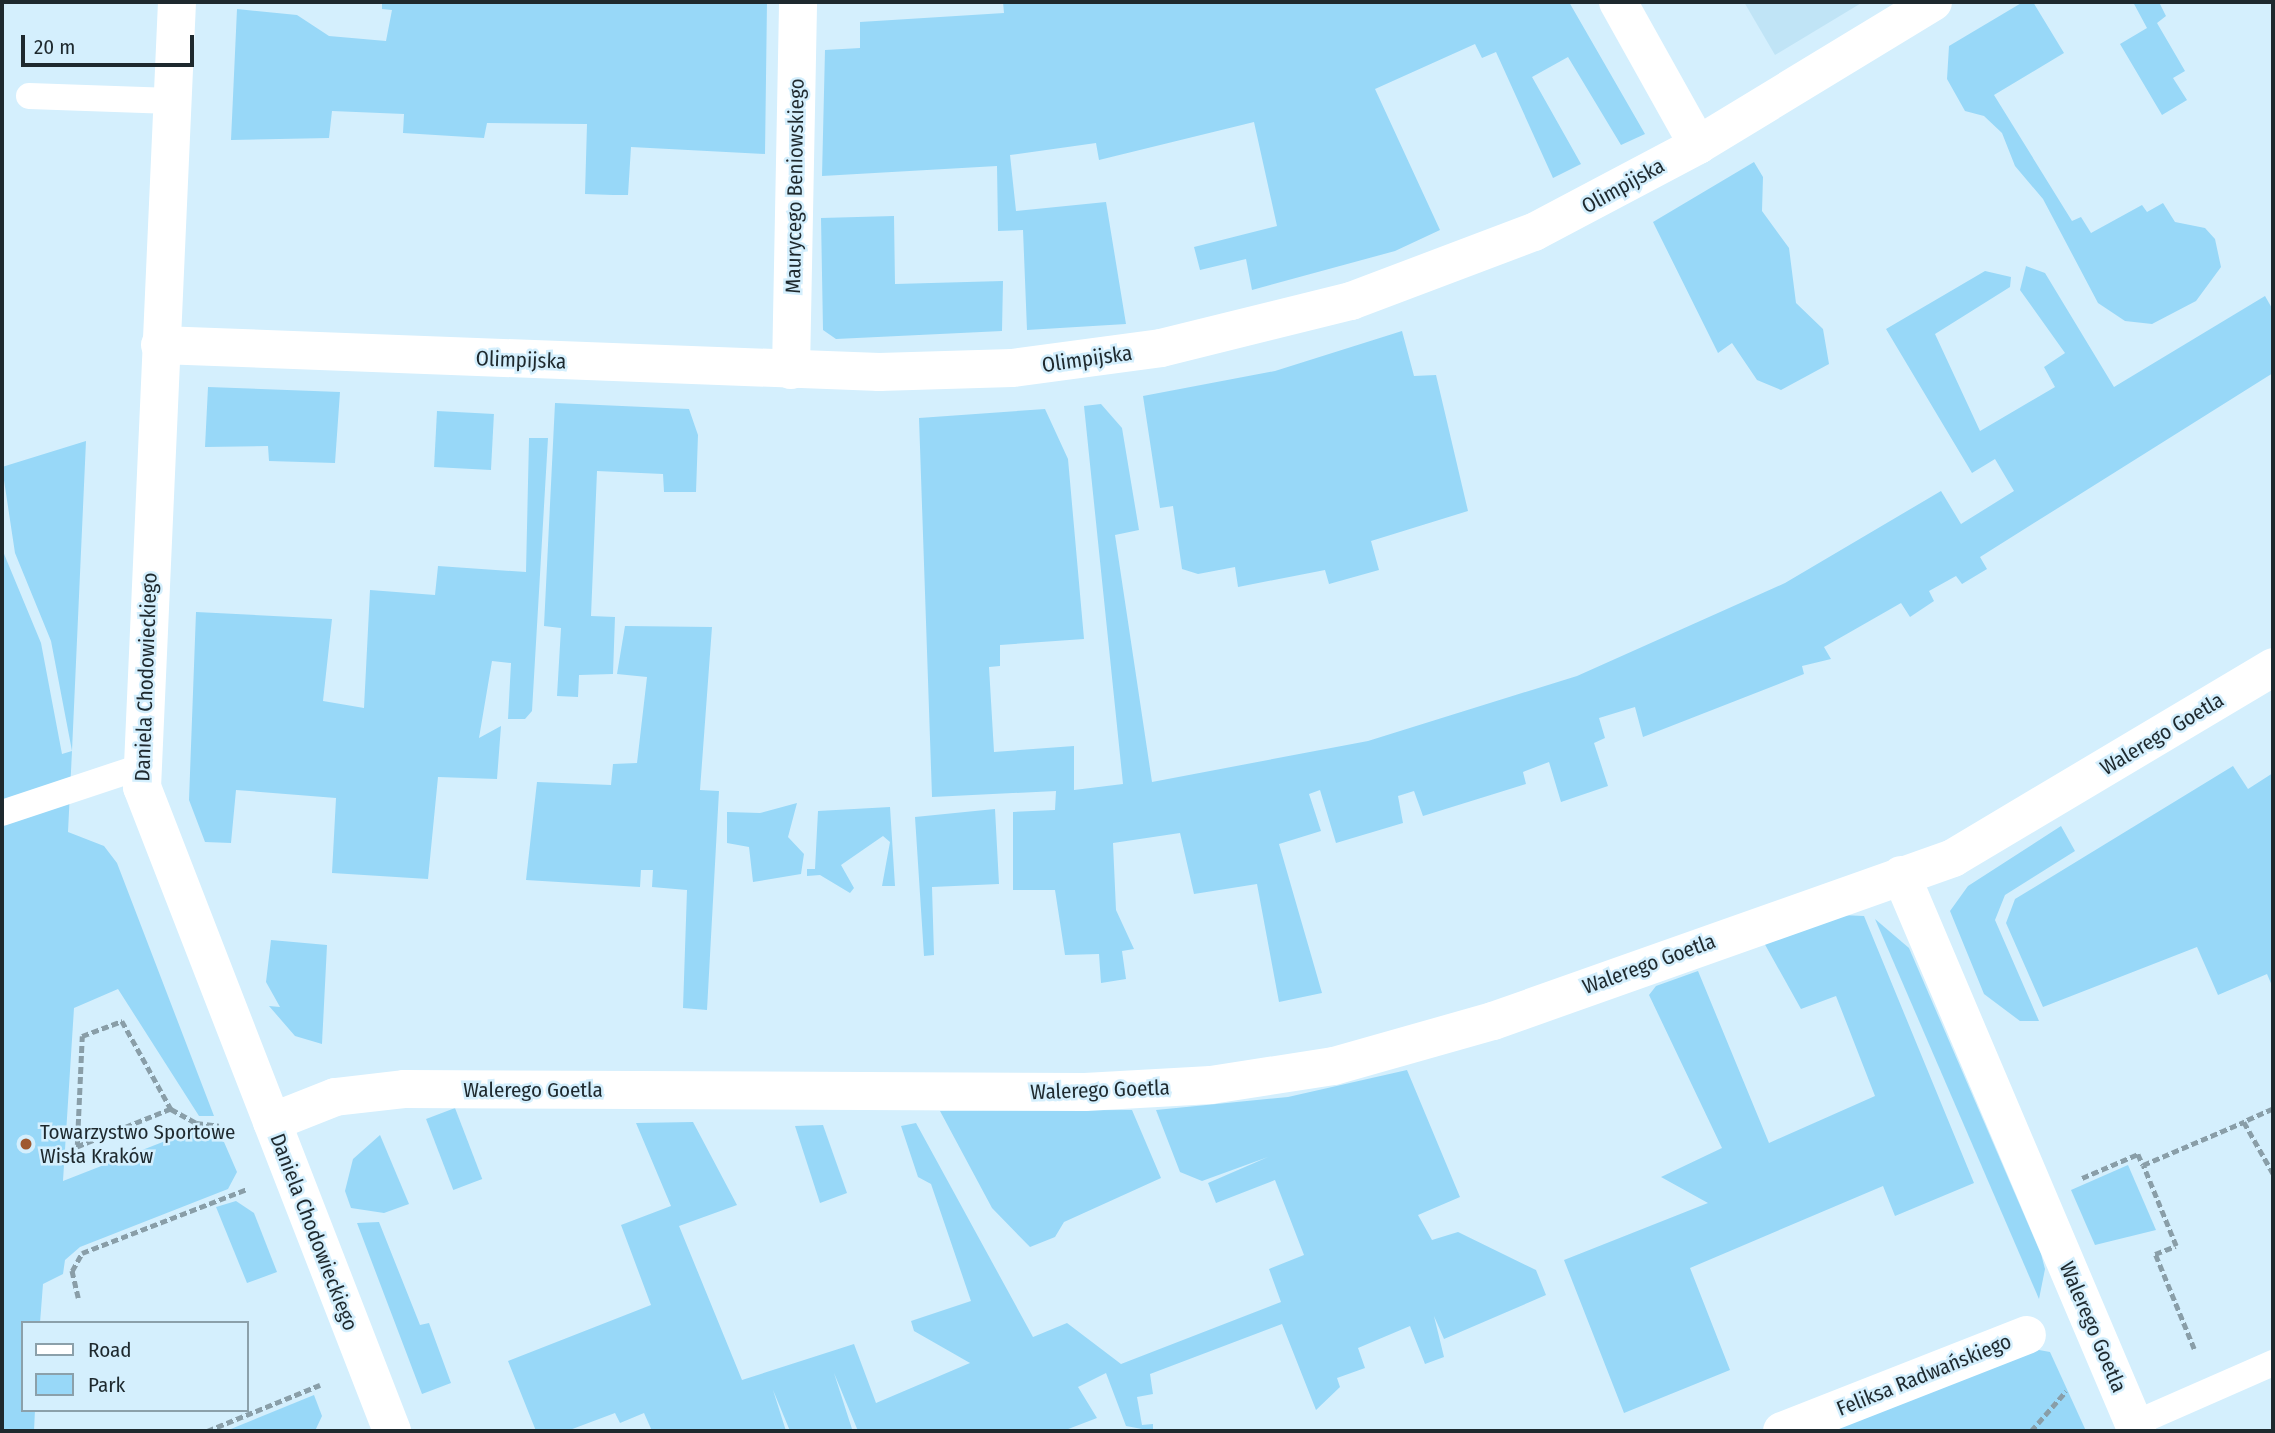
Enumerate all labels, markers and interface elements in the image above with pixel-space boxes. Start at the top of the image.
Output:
scale bar [24,21,198,65]
text: 20 m [34,34,75,60]
street label: Maurycego Beniowskiego [781,78,809,294]
street label: Olimpijska [1577,153,1669,219]
street label: Olimpijska [1040,340,1134,378]
street label: Olimpijska [475,346,567,374]
street label: Daniela Chodowieckiego [130,572,162,782]
street label: Walerego Goetla [2096,687,2228,781]
street label: Walerego Goetla [1579,928,1719,1000]
street label: Walerego Goetla [1030,1075,1170,1105]
street label: Walerego Goetla [463,1077,603,1103]
place label: Towarzystwo Sportowe Wisła Kraków [40,1119,235,1169]
street label: Daniela Chodowieckiego [265,1130,363,1334]
marker: Towarzystwo Sportowe Wisła Kraków [18,1136,34,1152]
street label: Walerego Goetla [2054,1258,2132,1396]
legend [21,1321,248,1412]
street label: Feliksa Radwańskiego [1833,1328,2015,1422]
text: Road [88,1337,132,1363]
text: Park [88,1372,125,1398]

